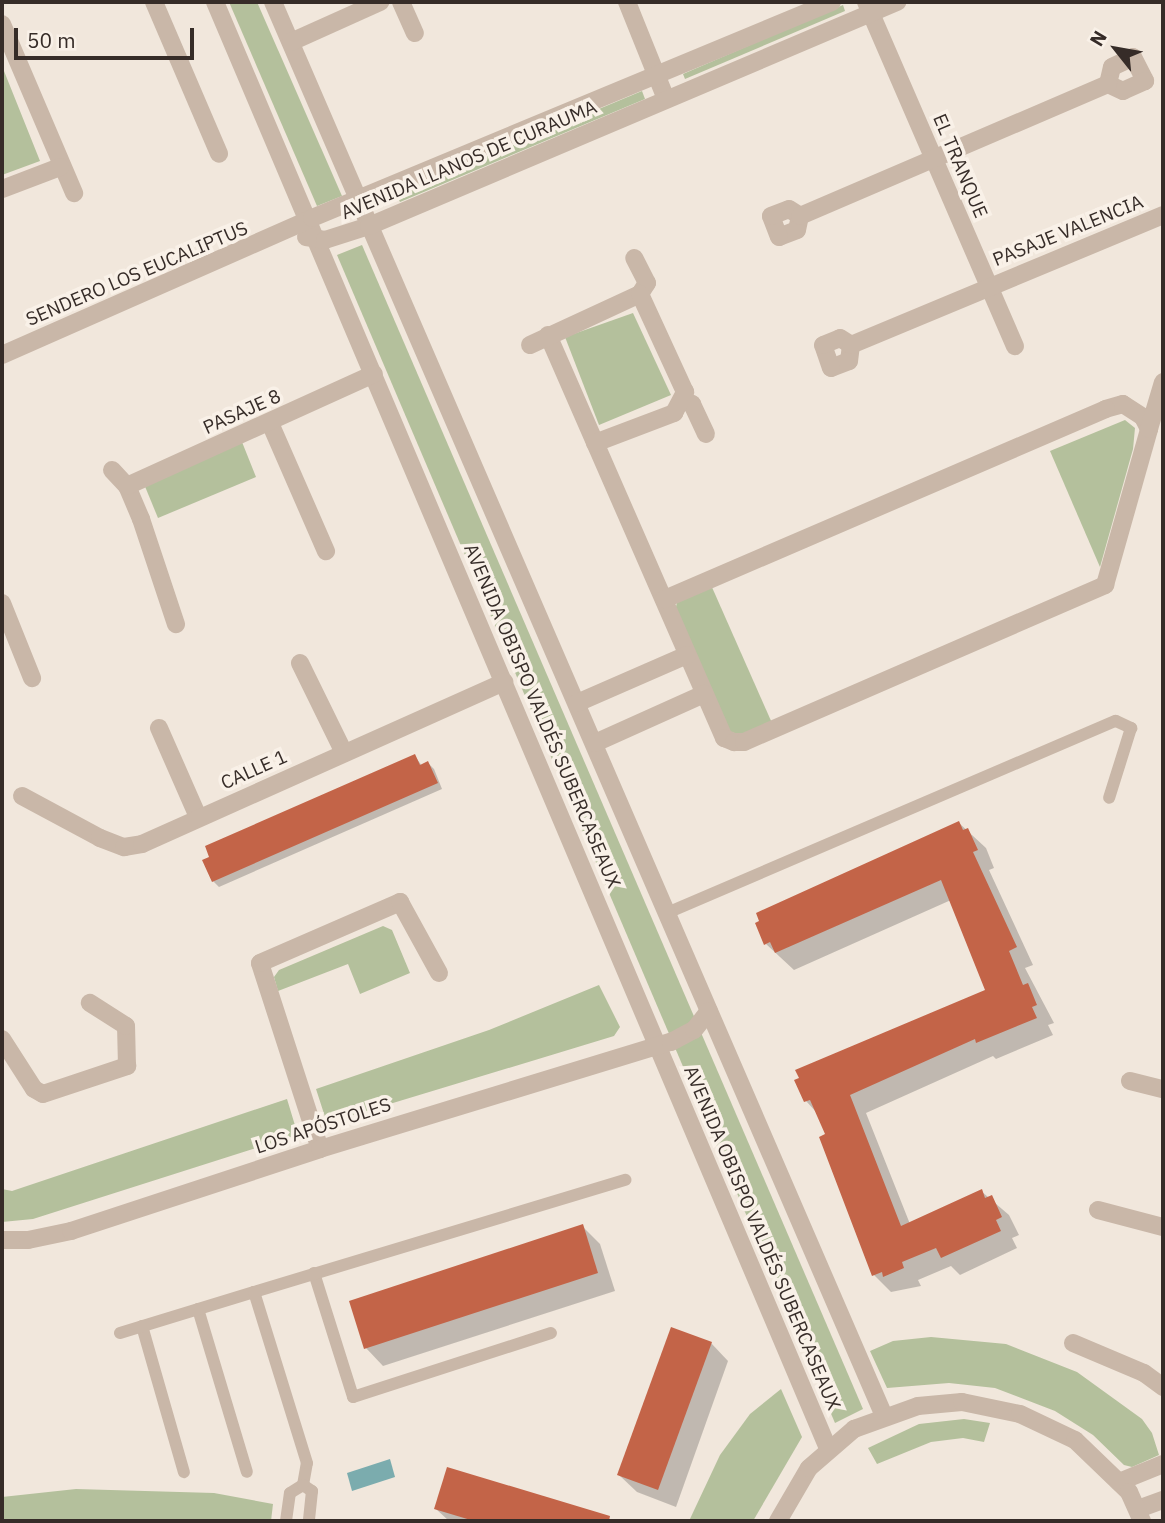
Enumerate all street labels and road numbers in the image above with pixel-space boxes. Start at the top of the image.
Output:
street label: AVENIDA LLANOS DE CURAUMA [338,96,600,224]
street label: EL TRANQUE [928,110,992,222]
street label: PASAJE VALENCIA [990,190,1146,272]
street label: SENDERO LOS EUCALIPTUS [23,217,251,331]
street label: PASAJE 8 [200,385,284,439]
street label: AVENIDA OBISPO VALDÉS SUBERCASEAUX [459,540,625,892]
street label: CALLE 1 [217,745,291,795]
street label: AVENIDA OBISPO VALDÉS SUBERCASEAUX [679,1062,845,1414]
street label: LOS APÓSTOLES [252,1093,394,1159]

